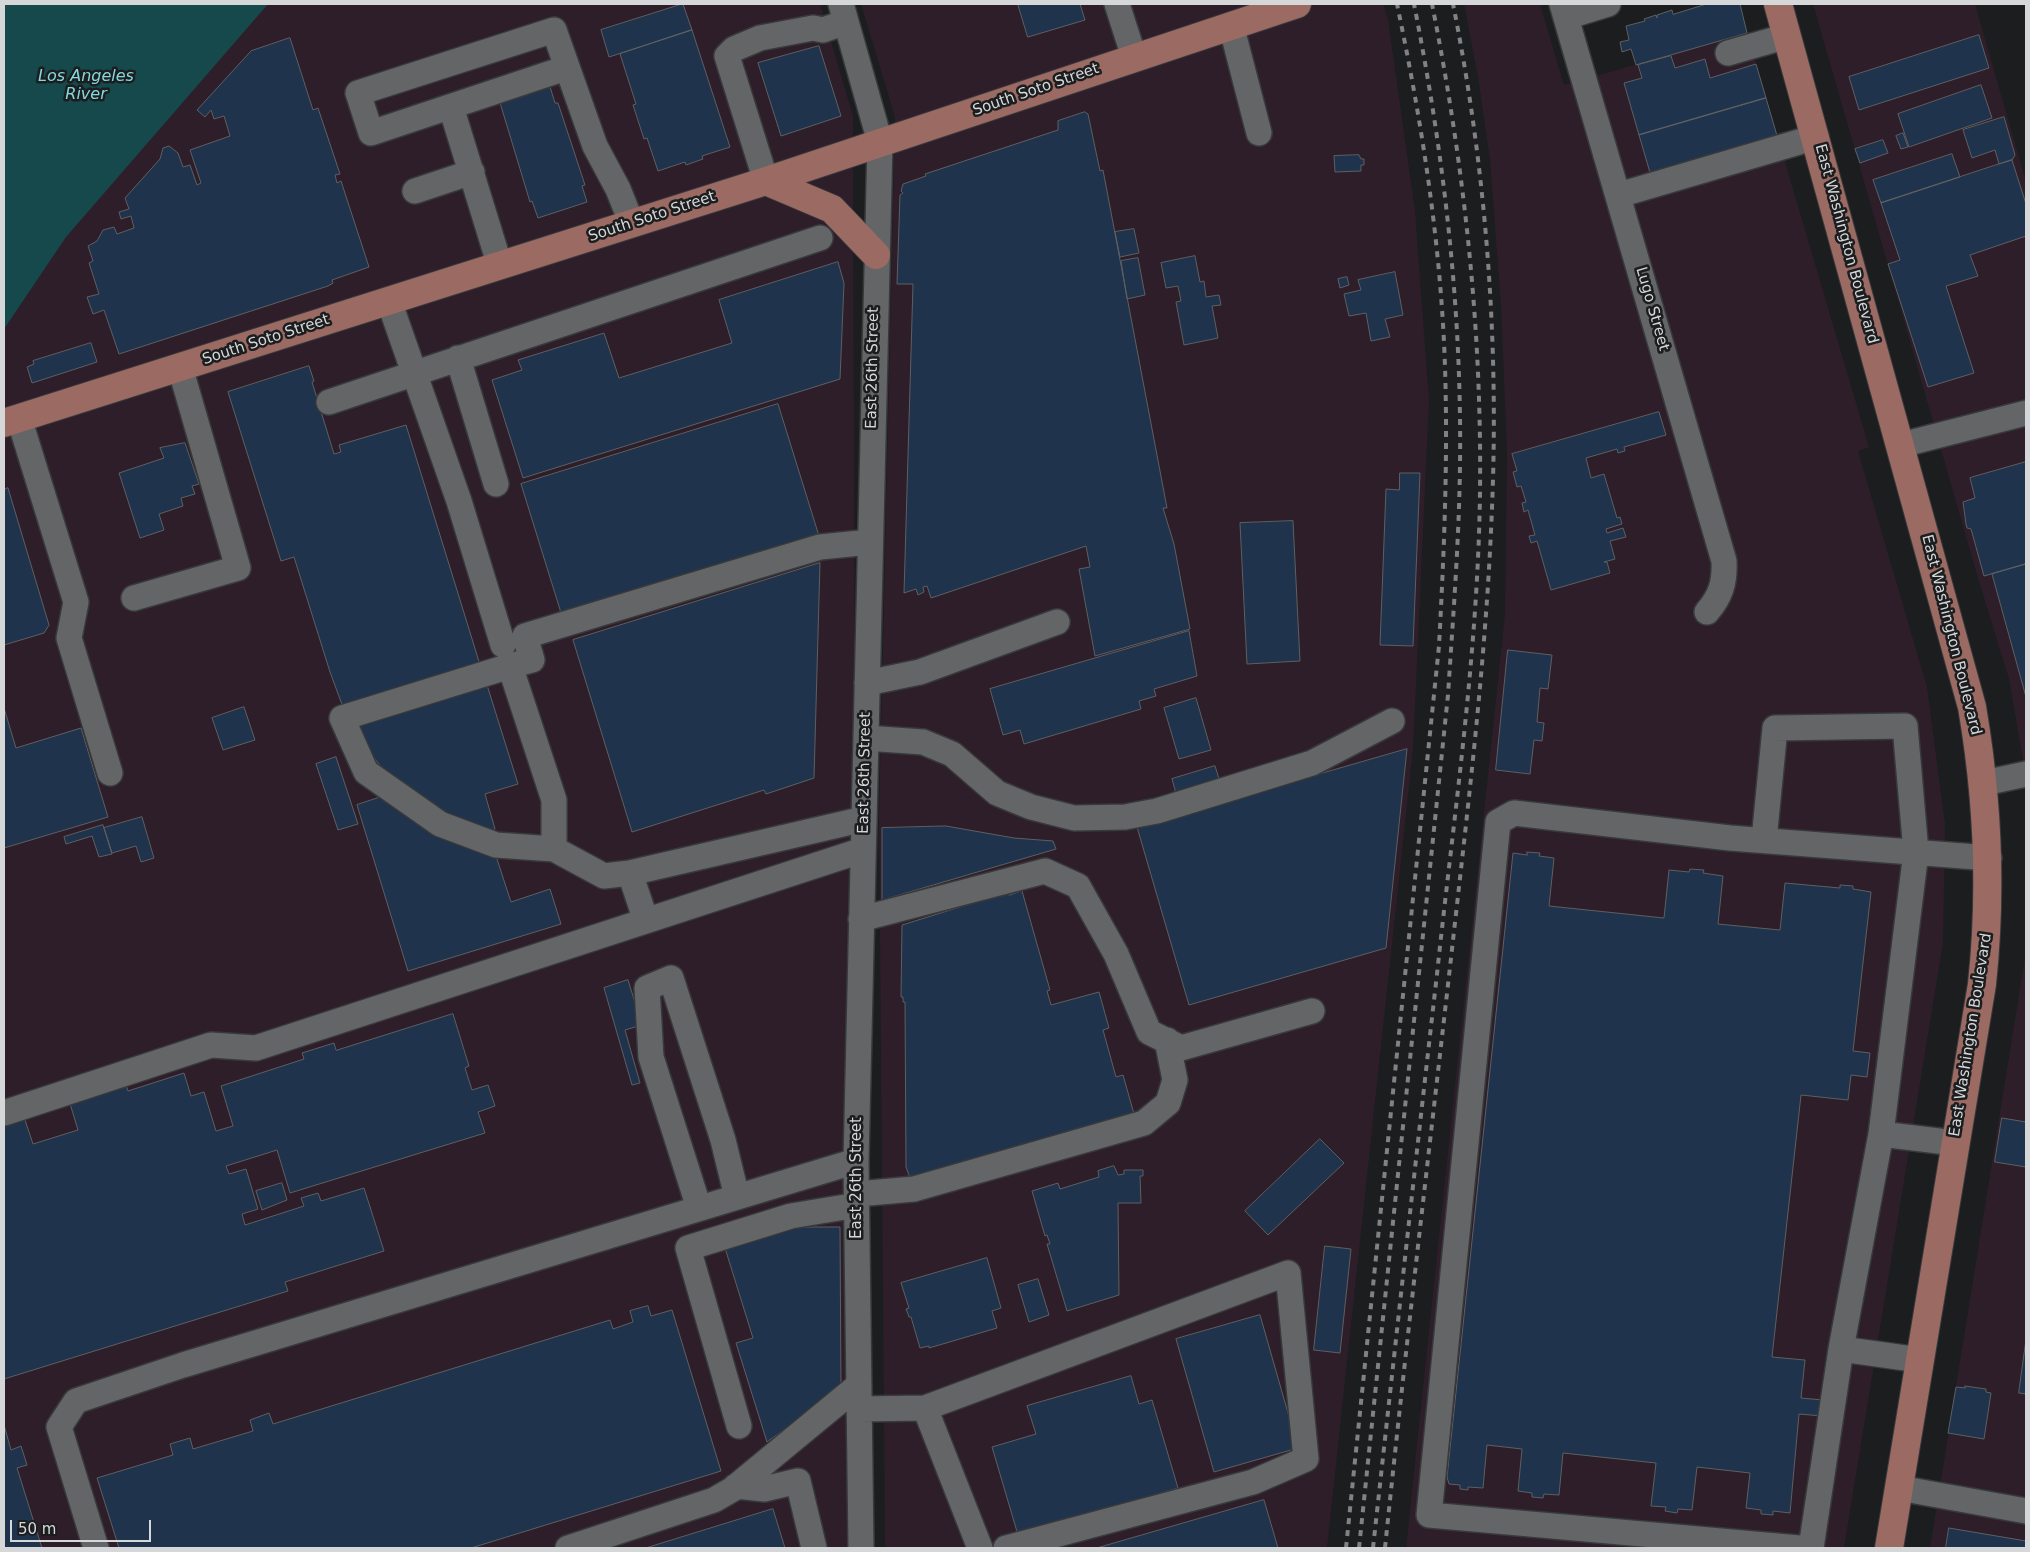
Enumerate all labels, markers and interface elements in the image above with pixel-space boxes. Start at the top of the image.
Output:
street label: South Soto Street [970,60,1102,120]
water label: Los Angeles River [38,67,134,105]
street label: East Washington Boulevard [1811,142,1881,346]
street label: South Soto Street [586,188,718,246]
street label: Lugo Street [1631,265,1673,353]
street label: East 26th Street [863,307,883,429]
street label: South Soto Street [200,311,332,369]
street label: East Washington Boulevard [1917,533,1985,737]
street label: East 26th Street [855,712,875,834]
street label: East Washington Boulevard [1946,932,1996,1138]
street label: East 26th Street [848,1117,866,1239]
scale bar [12,1510,154,1542]
text: 50 m [18,1520,56,1538]

